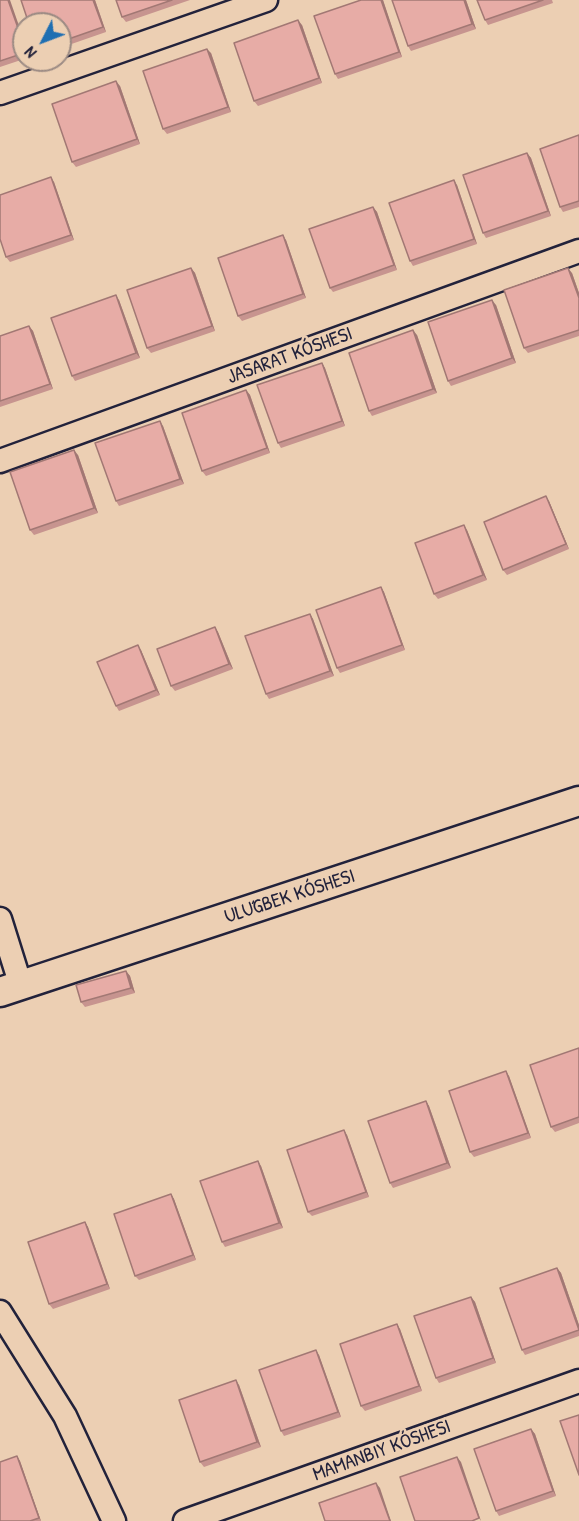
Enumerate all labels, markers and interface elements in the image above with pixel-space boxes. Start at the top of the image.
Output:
north arrow [12,12,72,72]
text: N [19,42,41,63]
street label: JASARAT KÓSHESI [224,322,356,390]
street label: ULUǴBEK KÓSHESI [222,865,358,929]
street label: MAMANBIY KÓSHESI [310,1415,454,1487]

